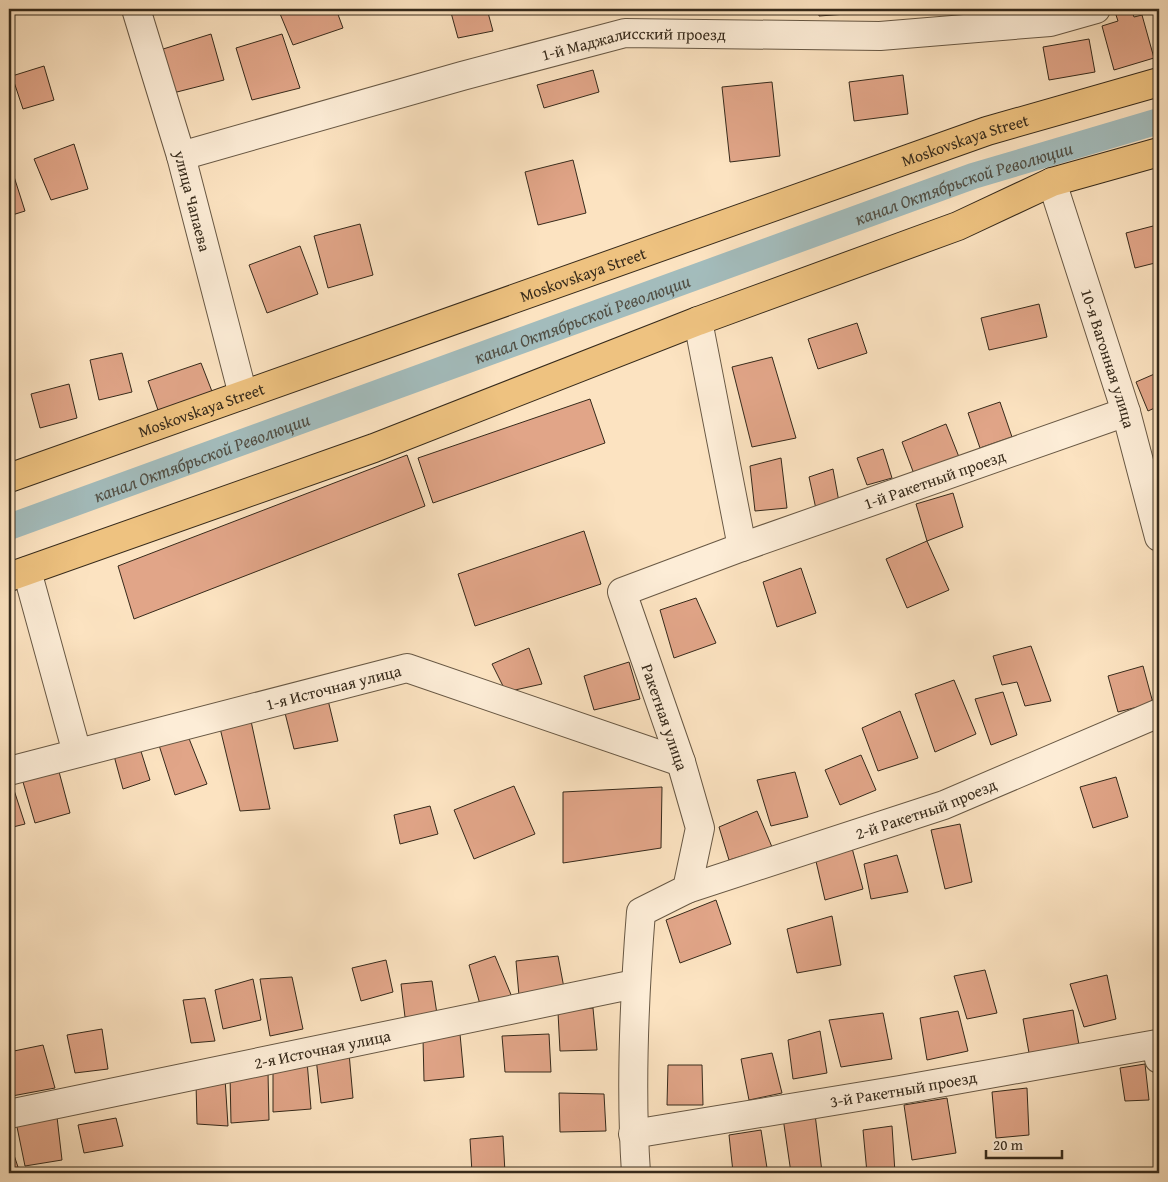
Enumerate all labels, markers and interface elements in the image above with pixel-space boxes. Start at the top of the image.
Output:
street label: 1-й Маджалисский проезд [539,21,726,67]
street label: Moskovskaya Street [898,108,1032,172]
water label: канал Октябрьской Революции [851,134,1076,232]
street label: улица Чапаева [168,146,217,254]
street label: Moskovskaya Street [516,241,650,308]
water label: канал Октябрьской Революции [470,267,694,370]
street label: 10-я Вагонная улица [1075,285,1142,431]
street label: Moskovskaya Street [135,376,268,443]
water label: канал Октябрьской Революции [90,405,314,509]
street label: 1-й Ракетный проезд [860,443,1009,515]
street label: 1-я Источная улица [263,658,404,716]
street label: Ракетная улица [635,660,695,774]
street label: 2-й Ракетный проезд [852,772,1000,845]
street label: 2-я Источная улица [252,1023,393,1075]
street label: 3-й Ракетный проезд [828,1064,979,1113]
scale bar [986,1127,1062,1159]
text: 20 m [993,1134,1024,1155]

